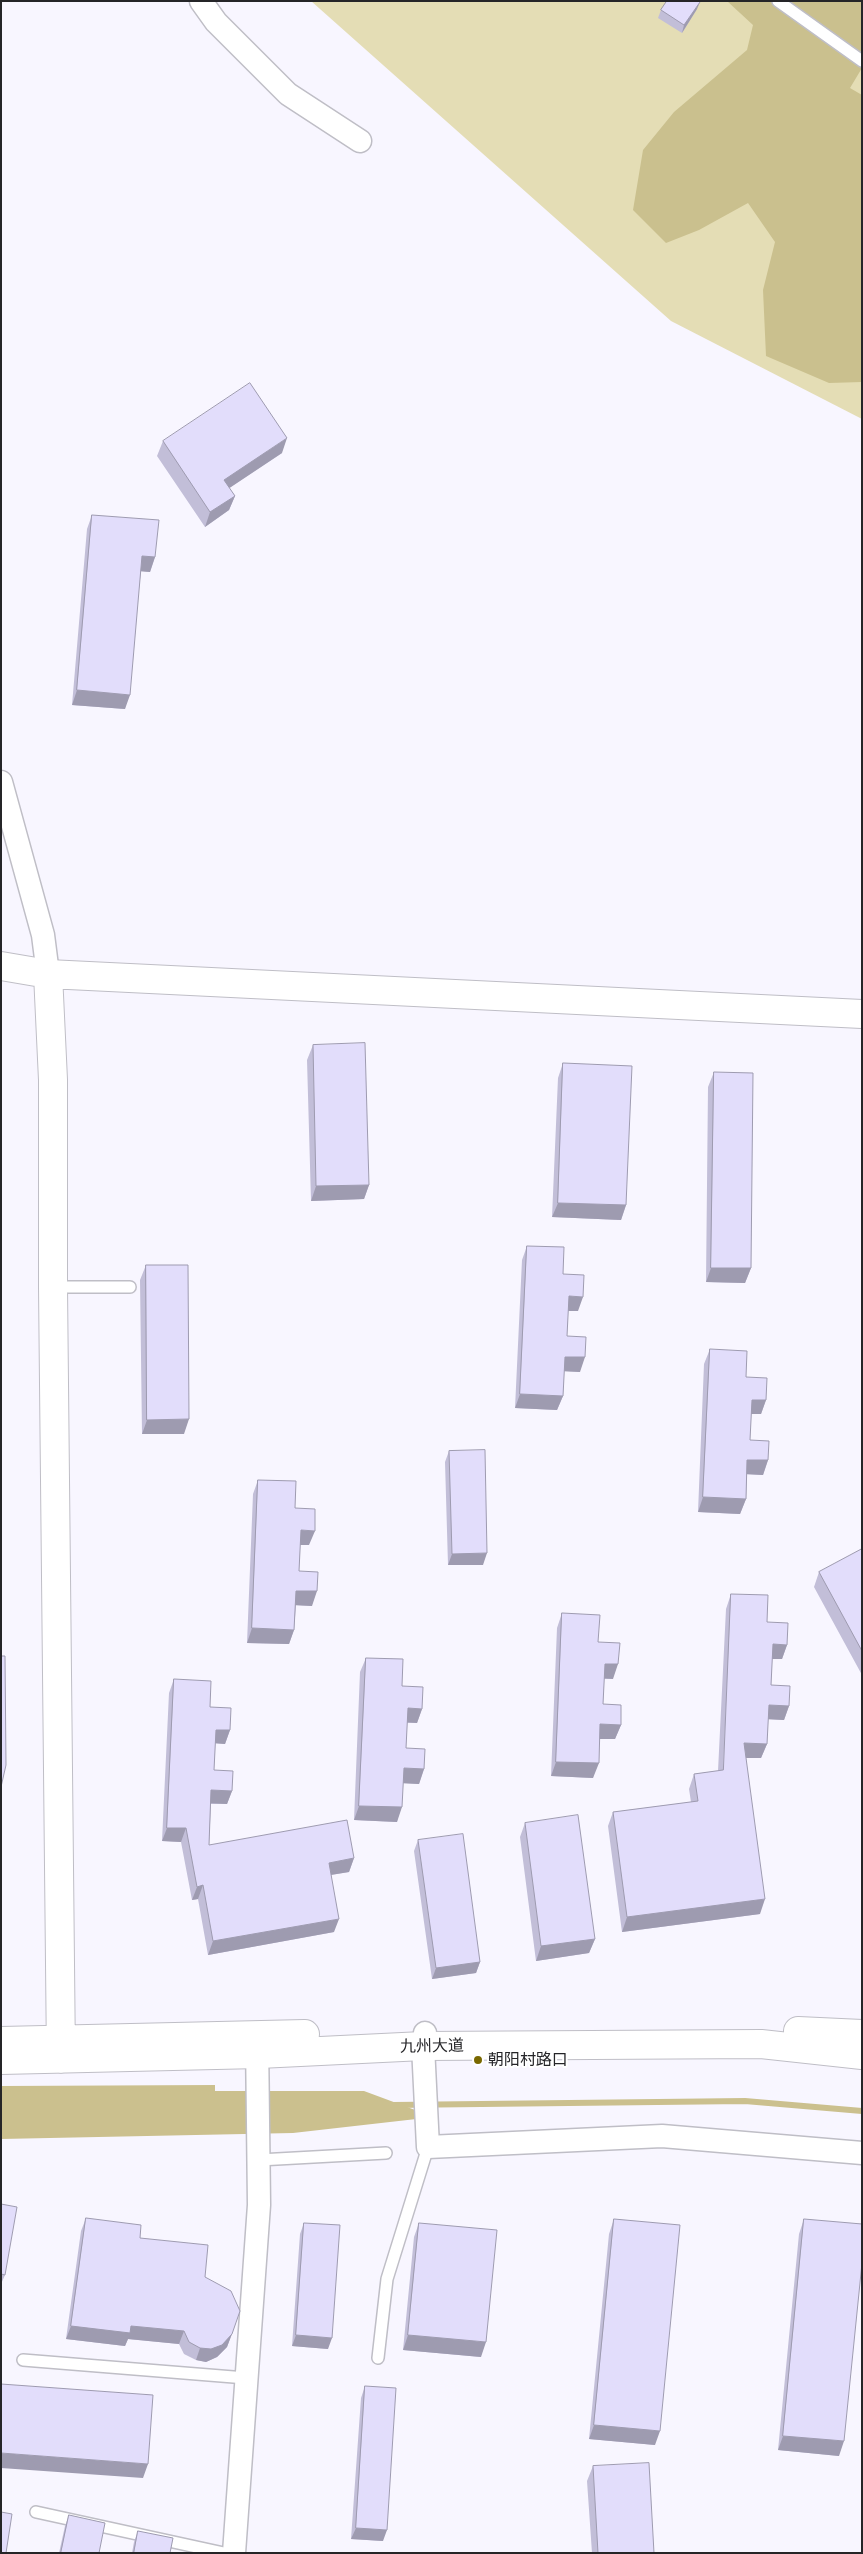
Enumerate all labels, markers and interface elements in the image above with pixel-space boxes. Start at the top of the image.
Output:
street label: 九州大道 [400,2036,464,2056]
place label: 朝阳村路口 [488,2050,568,2070]
marker: 朝阳村路口 [472,2054,484,2066]

